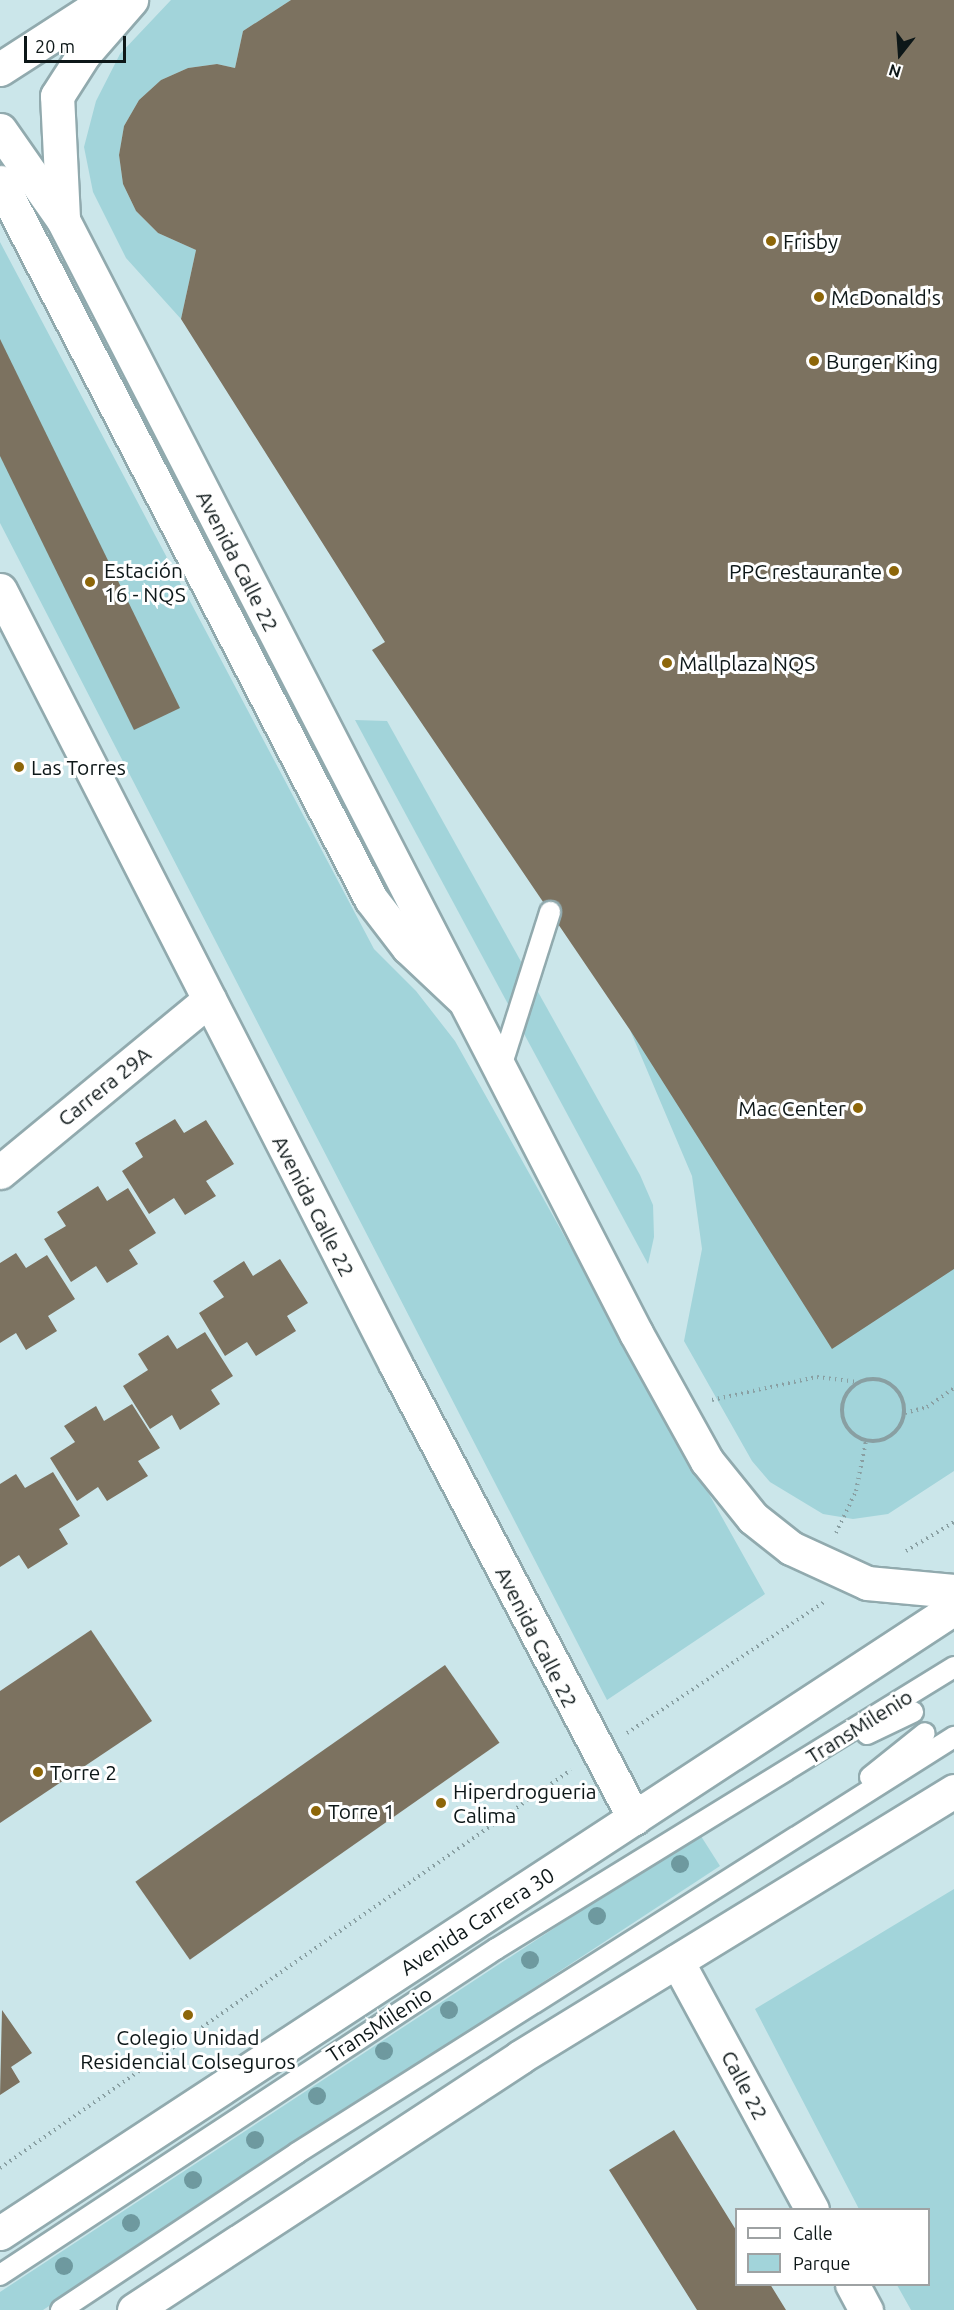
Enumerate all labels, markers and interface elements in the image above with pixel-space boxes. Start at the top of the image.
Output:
scale bar [27,24,129,62]
north arrow [870,24,930,84]
text: 20 m [35,36,75,56]
text: N [886,61,903,82]
place label: Frisby [783,228,838,254]
marker: Frisby [764,234,778,248]
place label: McDonald's [831,284,941,310]
marker: McDonald's [812,290,826,304]
place label: Burger King [826,348,938,374]
marker: Burger King [807,354,821,368]
street label: Avenida Calle 22 [192,486,284,636]
place label: Estación 16 - NQS [104,557,186,607]
place label: PPC restaurante [729,558,882,584]
marker: PPC restaurante [887,564,901,578]
marker: Estación 16 - NQS [81,573,99,591]
place label: Mallplaza NQS [679,650,815,676]
marker: Mallplaza NQS [660,656,674,670]
place label: Las Torres [31,754,126,780]
marker: Las Torres [12,760,26,774]
street label: Carrera 29A [53,1041,155,1131]
place label: Mac Center [738,1095,846,1121]
marker: Mac Center [851,1101,865,1115]
street label: Avenida Calle 22 [268,1131,360,1281]
street label: Avenida Calle 22 [491,1562,583,1712]
street label: TransMilenio [801,1683,917,1769]
place label: Torre 2 [50,1759,117,1785]
marker: Torre 2 [31,1765,45,1779]
place label: Hiperdrogueria Calima [453,1778,597,1828]
marker: Hiperdrogueria Calima [434,1796,448,1810]
place label: Torre 1 [328,1798,395,1824]
marker: Torre 1 [309,1804,323,1818]
street label: Avenida Carrera 30 [395,1862,559,1980]
street label: TransMilenio [322,1981,436,2067]
marker: Colegio Unidad Residencial Colseguros [181,2008,195,2022]
place label: Colegio Unidad Residencial Colseguros [80,2024,296,2074]
street label: Calle 22 [716,2046,774,2124]
legend [735,2208,930,2286]
text: Calle [793,2223,833,2243]
text: Parque [793,2253,850,2273]

